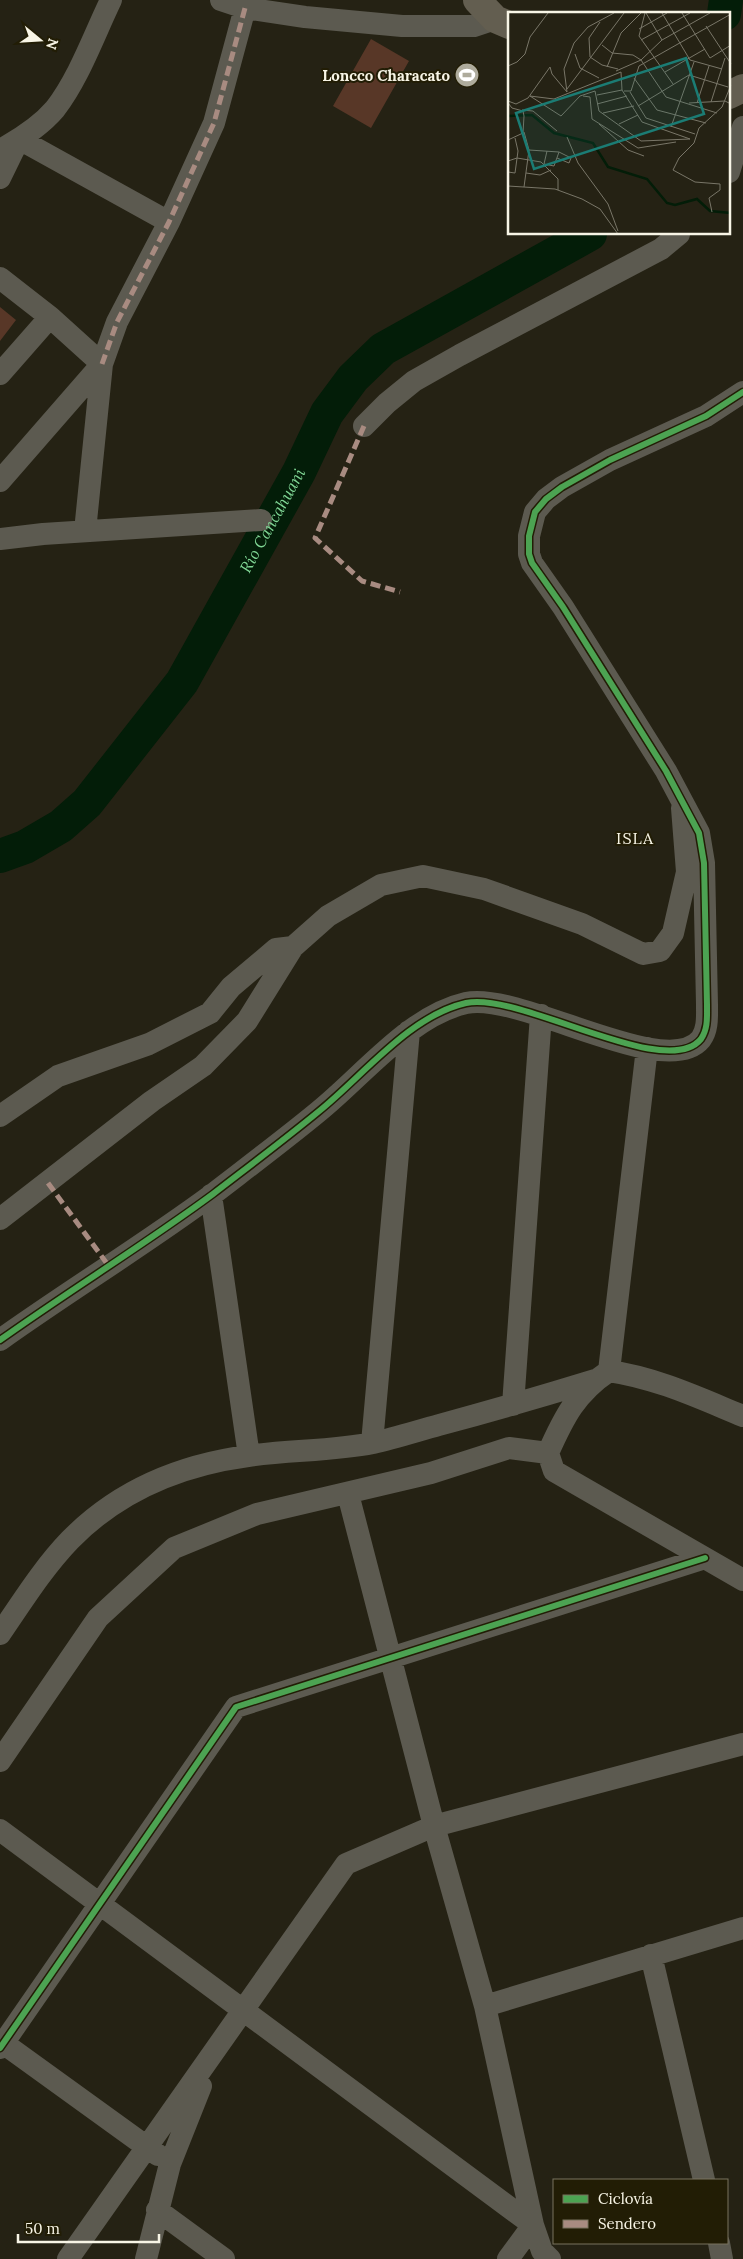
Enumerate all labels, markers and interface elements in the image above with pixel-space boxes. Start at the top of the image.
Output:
inset map [508,12,730,235]
north arrow [15,15,65,65]
text: N [42,36,63,52]
sports icon: Loncco Characato [454,62,480,88]
place label: Loncco Characato [322,66,450,85]
water label: Río Cancahuani [235,465,309,576]
district label: ISLA [616,828,654,848]
legend [553,2179,728,2244]
text: Ciclovía [598,2189,653,2208]
scale bar [18,2212,159,2244]
text: Sendero [598,2214,656,2233]
text: 50 m [25,2219,60,2238]

